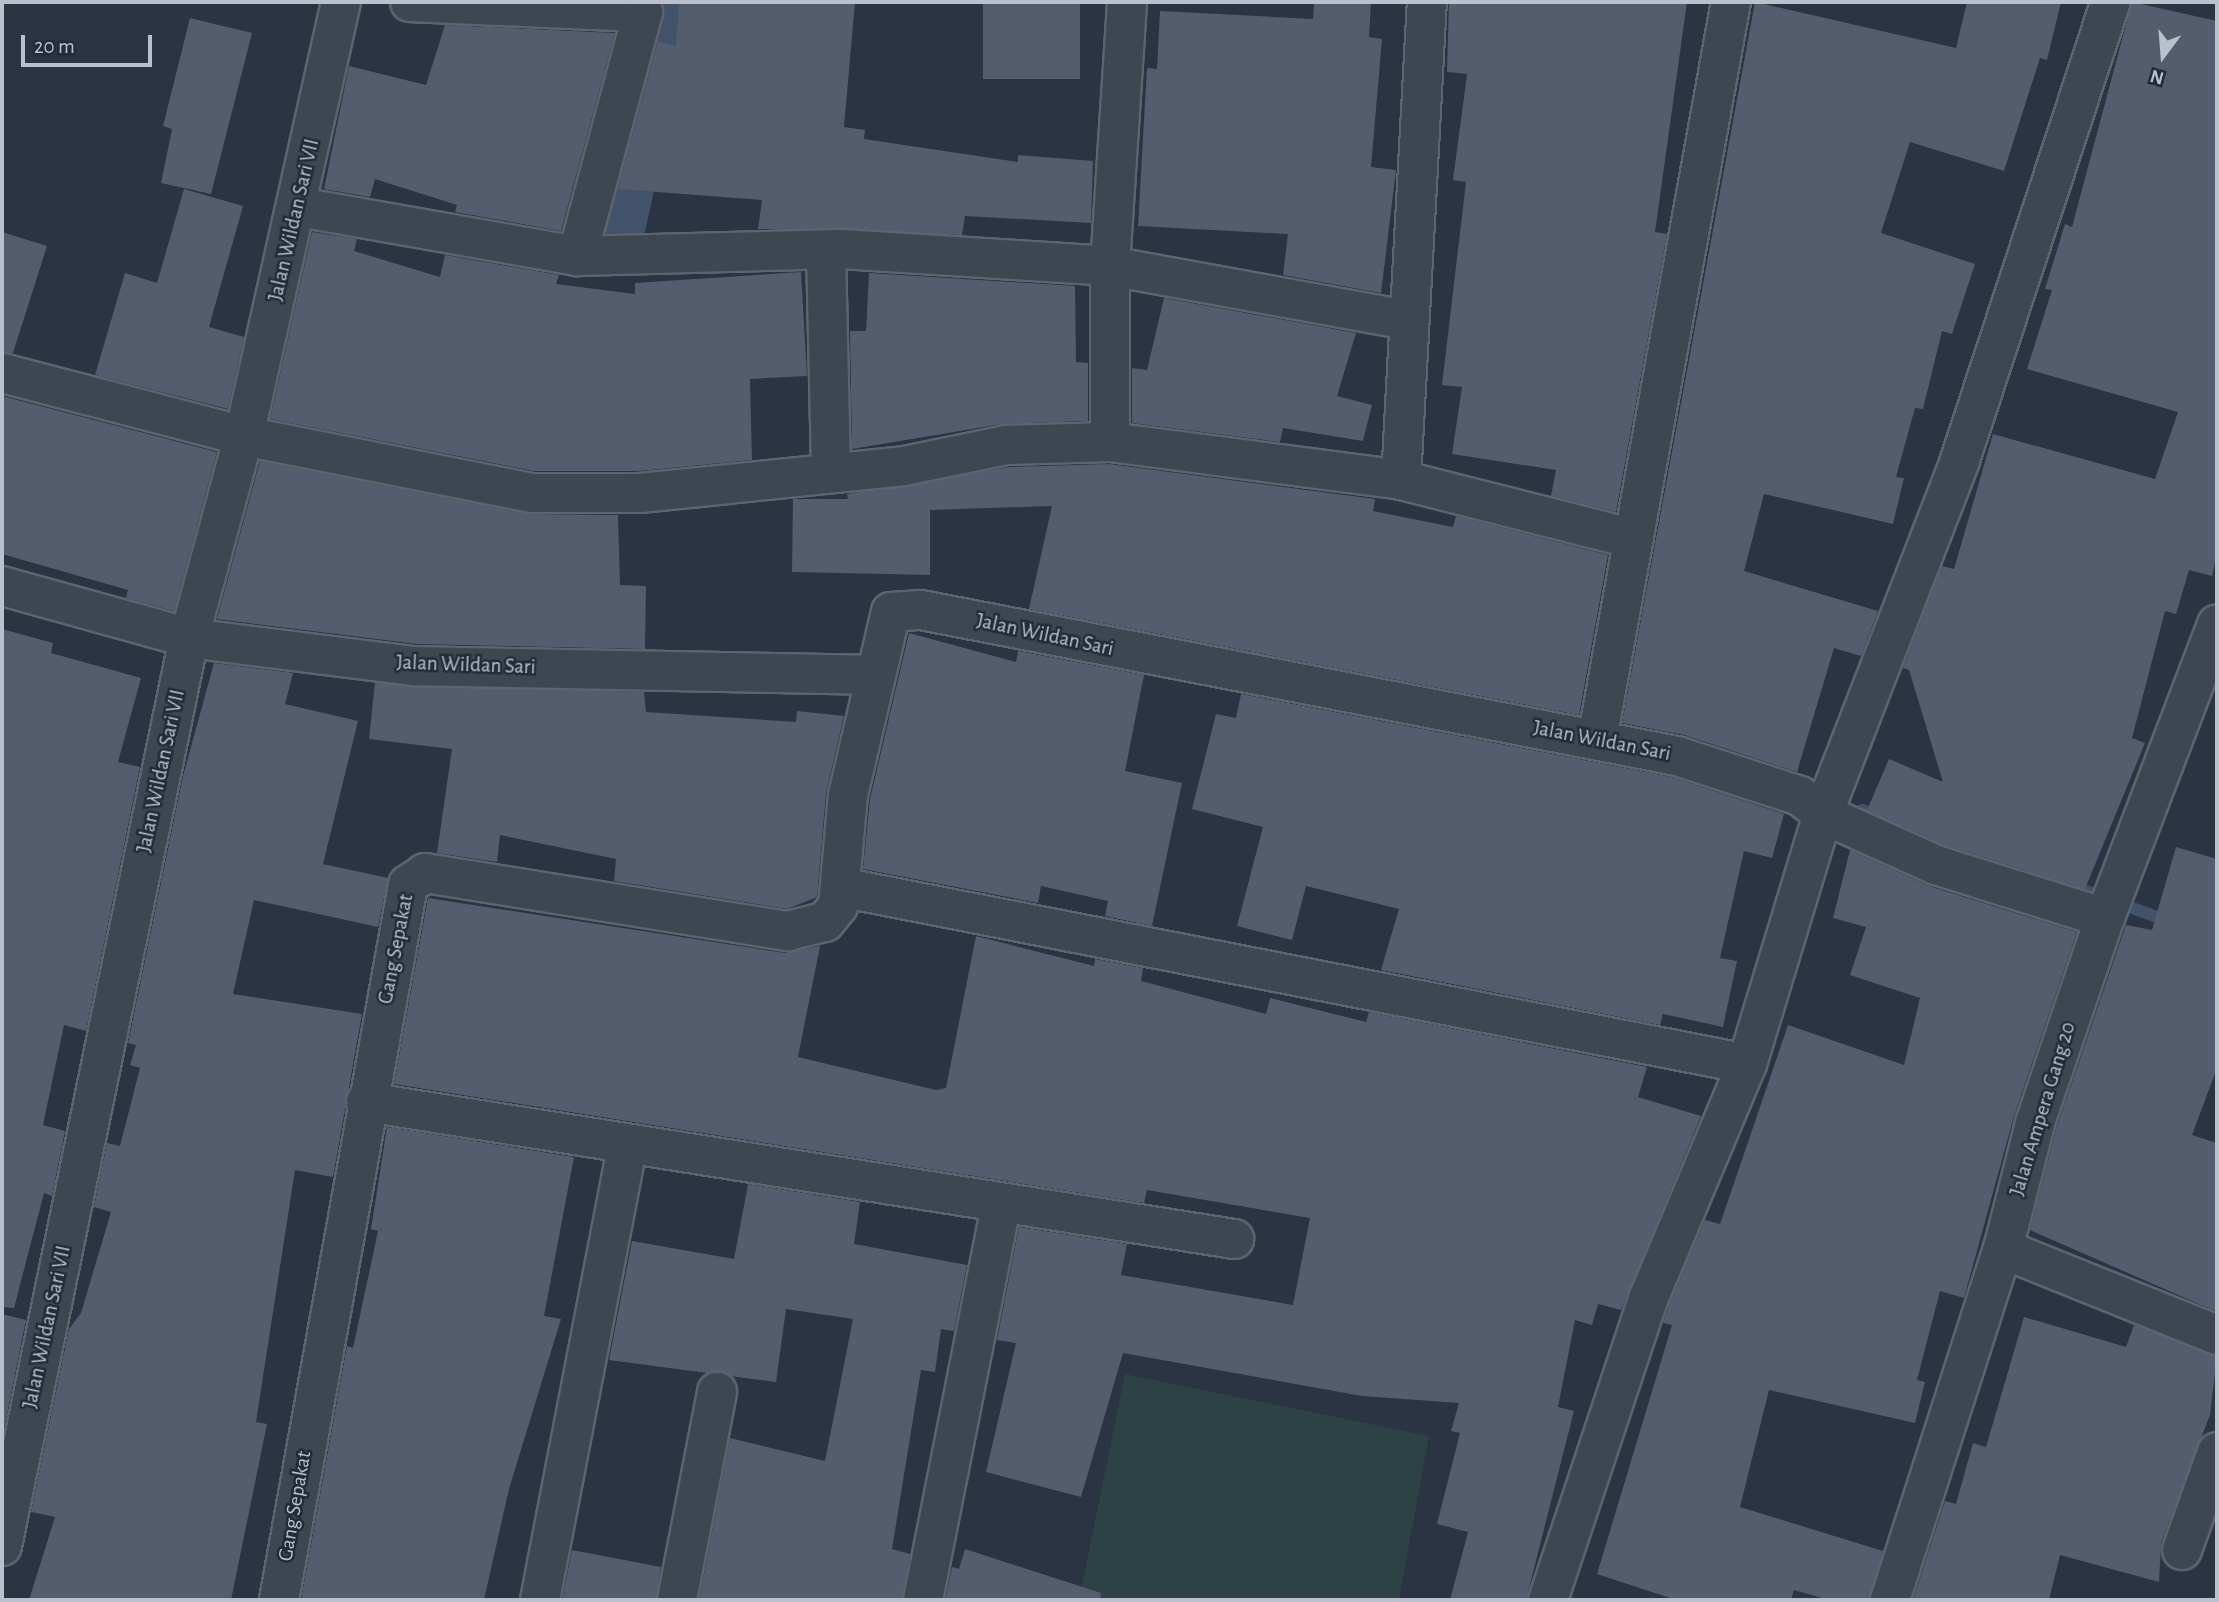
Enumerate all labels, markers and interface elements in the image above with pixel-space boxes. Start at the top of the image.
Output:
scale bar [24,21,156,65]
north arrow [2128,21,2198,91]
text: 20 m [34,36,75,57]
text: N [2148,66,2166,88]
street label: Jalan Wildan Sari VII [263,136,325,304]
street label: Jalan Wildan Sari [974,608,1116,662]
street label: Jalan Wildan Sari [396,650,536,680]
street label: Jalan Wildan Sari VII [131,687,191,855]
street label: Jalan Wildan Sari [1531,715,1673,767]
street label: Gang Sepakat [373,892,419,1006]
street label: Jalan Ampera Gang 20 [2005,1019,2081,1199]
street label: Jalan Wildan Sari VII [17,1243,77,1411]
street label: Gang Sepakat [273,1449,317,1563]

